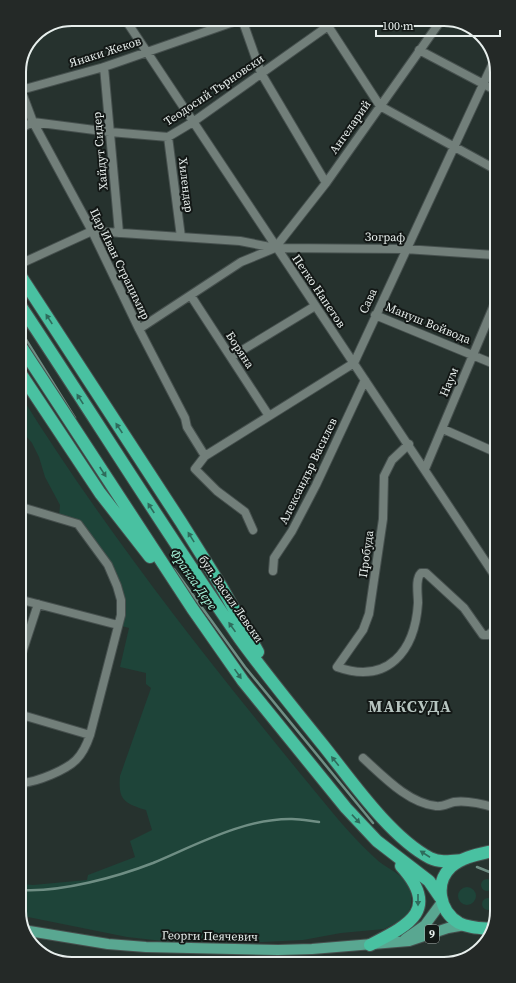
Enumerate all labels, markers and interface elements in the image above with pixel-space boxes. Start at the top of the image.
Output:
scale bar [376,12,500,38]
text: 100 m [382,18,414,34]
street label: Янаки Жеков [67,33,143,71]
street label: Теодосий Търновски [161,50,267,129]
street label: Ангеларий [326,97,375,157]
street label: Хайдут Сидер [89,111,111,191]
street label: Хилендар [175,156,197,214]
street label: Цар Иван Страцимир [86,206,154,322]
street label: Зограф [365,229,406,245]
street label: Петко Напетов [289,251,349,331]
street label: Сава [355,285,381,316]
street label: Mануш Войвода [383,299,474,348]
one-way arrow [45,314,53,324]
street label: Боряна [222,328,258,372]
street label: Наум [436,365,462,399]
one-way arrow [77,393,84,405]
street label: Александър Василев [275,415,341,527]
one-way arrow [116,422,123,434]
one-way arrow [99,467,107,477]
one-way arrow [148,502,155,513]
street label: Прoбудa [355,528,377,579]
one-way arrow [187,531,194,543]
water label: Франга Дере [166,545,221,614]
street label: бул. Васил Левски [195,552,267,646]
one-way arrow [228,622,236,632]
one-way arrow [234,669,242,680]
district label: МАКСУДА [368,695,452,717]
one-way arrow [331,755,340,766]
one-way arrow [351,814,361,824]
one-way arrow [419,850,430,858]
one-way arrow [415,894,421,907]
road number: 9 [425,925,439,943]
street label: Георги Пеячевич [162,927,259,945]

